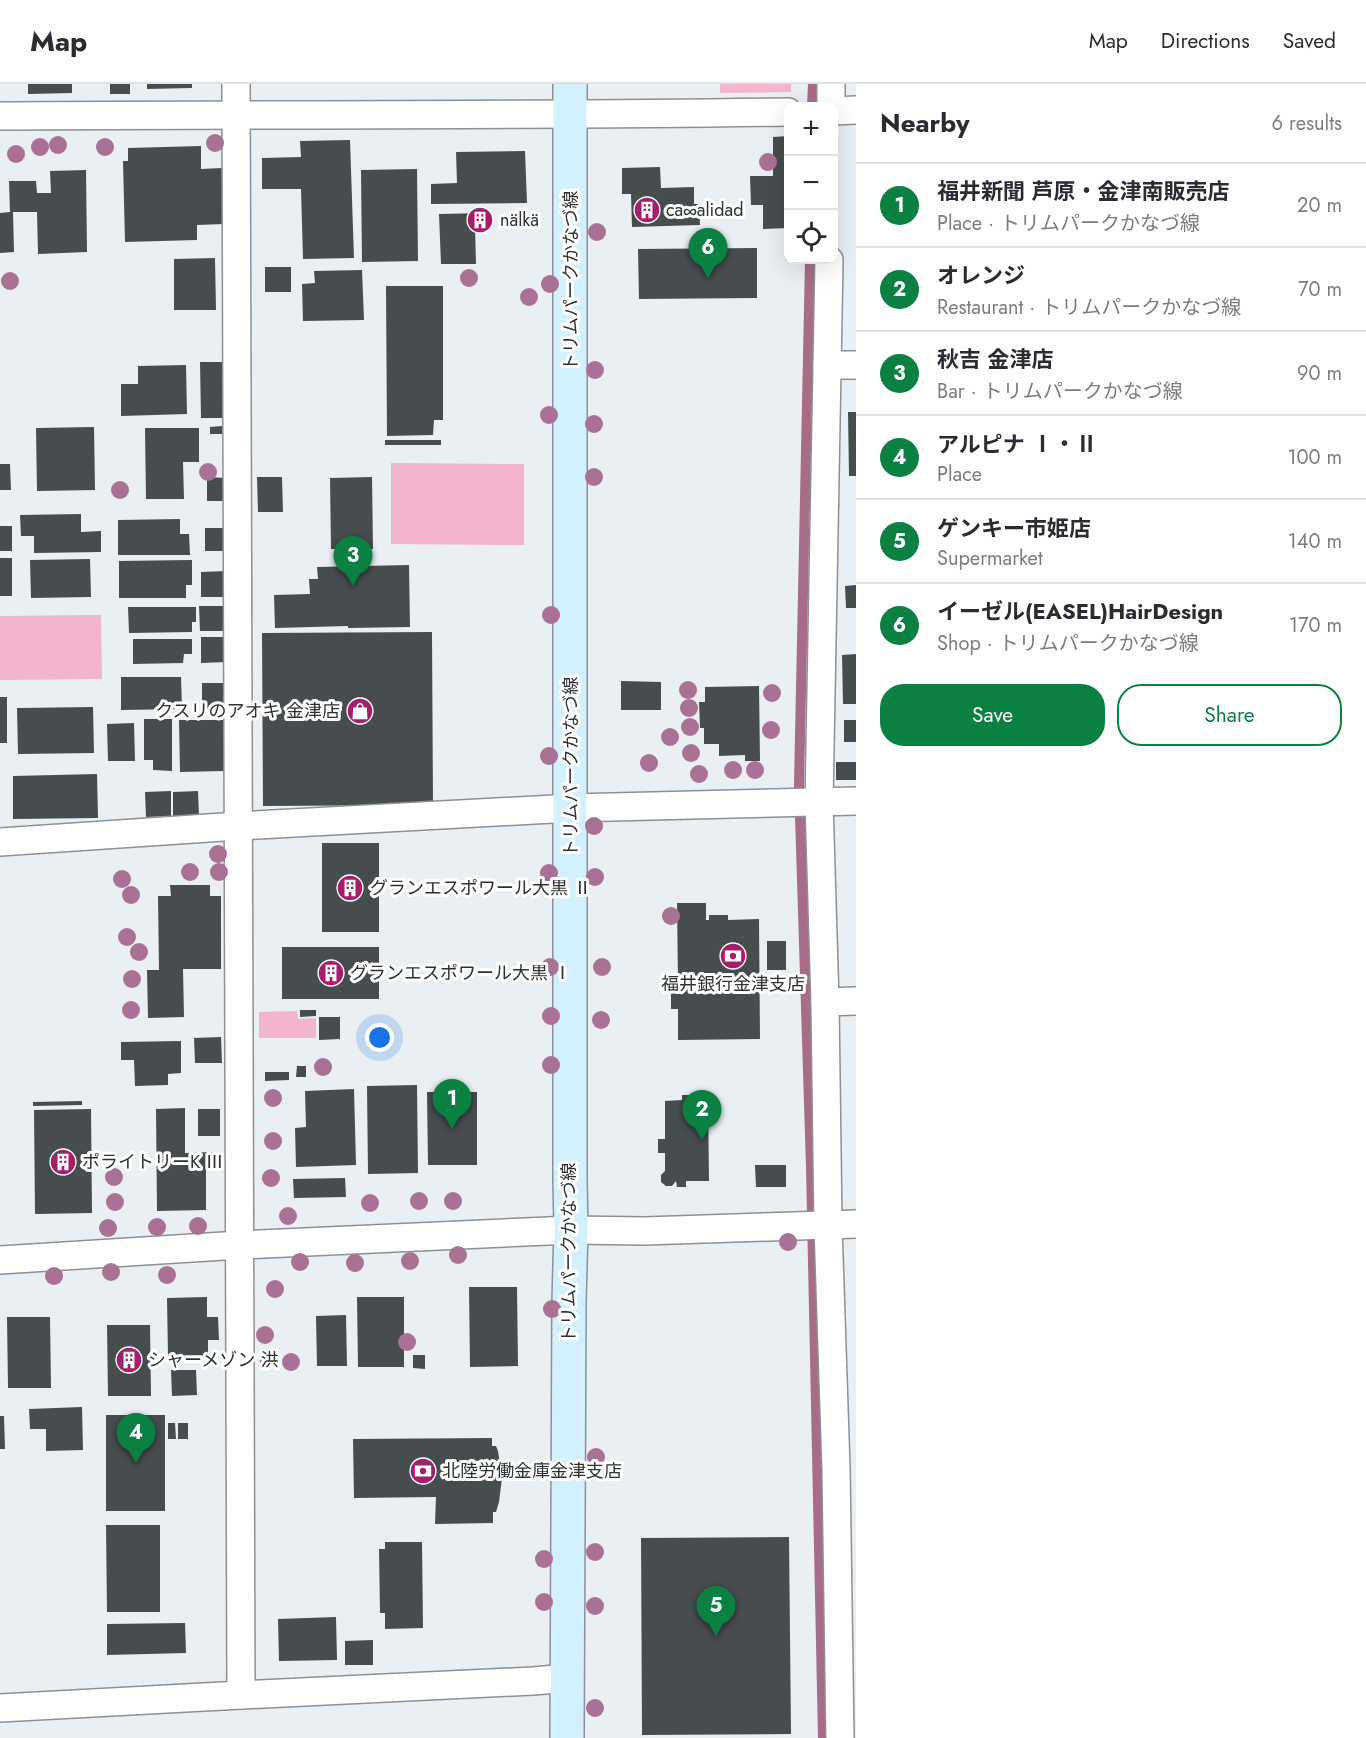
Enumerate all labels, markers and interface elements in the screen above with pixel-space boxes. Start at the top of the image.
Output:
text: Map [30,21,87,62]
text: Map [1089,26,1128,56]
text: Directions [1161,26,1250,56]
text: Saved [1283,26,1336,56]
map controls [784,102,838,264]
button: + [784,102,838,156]
text: Nearby [880,104,969,142]
text: 6 results [1272,109,1342,138]
button: − [784,156,838,210]
text: 福井新聞 芦原・金津南販売店 [937,175,1230,207]
street label: トリムパークかなづ線 [558,191,584,371]
text: 1 [894,191,905,220]
text: 20 m [1297,191,1342,220]
building icon: ca∞alidad [632,195,662,225]
place label: ca∞alidad [666,197,743,223]
building icon: nälkä [465,205,495,235]
place label: nälkä [500,207,539,233]
text: Place · トリムパークかなづ線 [937,209,1200,238]
button: locate [784,210,838,264]
pin: 6 [688,228,728,278]
text: オレンジ [937,259,1025,291]
text: 2 [893,275,906,304]
text: 70 m [1298,275,1342,304]
text: Restaurant · トリムパークかなづ線 [937,293,1241,322]
text: 秋吉 金津店 [937,343,1054,375]
text: 3 [893,359,906,388]
text: 90 m [1297,359,1342,388]
text: Bar · トリムパークかなづ線 [937,377,1183,406]
text: アルピナ Ⅰ・Ⅱ [937,428,1097,460]
text: 4 [893,443,906,472]
text: 100 m [1287,443,1342,472]
text: Place [937,460,982,489]
text: ゲンキー市姫店 [937,512,1091,544]
text: 5 [893,527,906,556]
text: 140 m [1288,527,1342,556]
pin: 3 [334,536,372,586]
text: Supermarket [937,544,1043,573]
text: イーゼル(EASEL)HairDesign [937,595,1223,627]
text: 6 [893,611,906,640]
text: 170 m [1289,611,1342,640]
text: Shop · トリムパークかなづ線 [937,629,1199,658]
street label: トリムパークかなづ線 [558,677,584,857]
button: Save [880,684,1105,746]
button: Share [1117,684,1342,746]
shop icon: クスリのアオキ 金津店 [345,696,375,726]
place label: クスリのアオキ 金津店 [155,698,340,724]
building icon: グランエスポワール大黒 Ⅱ [335,873,365,903]
place label: グランエスポワール大黒 Ⅱ [370,875,591,901]
bank icon: 福井銀行金津支店 [718,941,748,971]
building icon: グランエスポワール大黒 Ⅰ [316,958,346,988]
place label: グランエスポワール大黒 Ⅰ [350,960,571,986]
place label: 福井銀行金津支店 [661,971,805,997]
your location [365,1023,394,1052]
pin: 1 [432,1080,472,1129]
pin: 2 [682,1090,722,1140]
building icon: ポライトリーK Ⅲ [48,1147,78,1177]
place label: ポライトリーK Ⅲ [82,1149,224,1175]
street label: トリムパークかなづ線 [556,1163,582,1343]
building icon: シャーメゾン 洪 [114,1345,144,1375]
place label: シャーメゾン 洪 [148,1347,279,1373]
pin: 4 [116,1414,156,1463]
bank icon: 北陸労働金庫金津支店 [408,1456,438,1486]
place label: 北陸労働金庫金津支店 [442,1458,622,1484]
pin: 5 [696,1586,736,1636]

